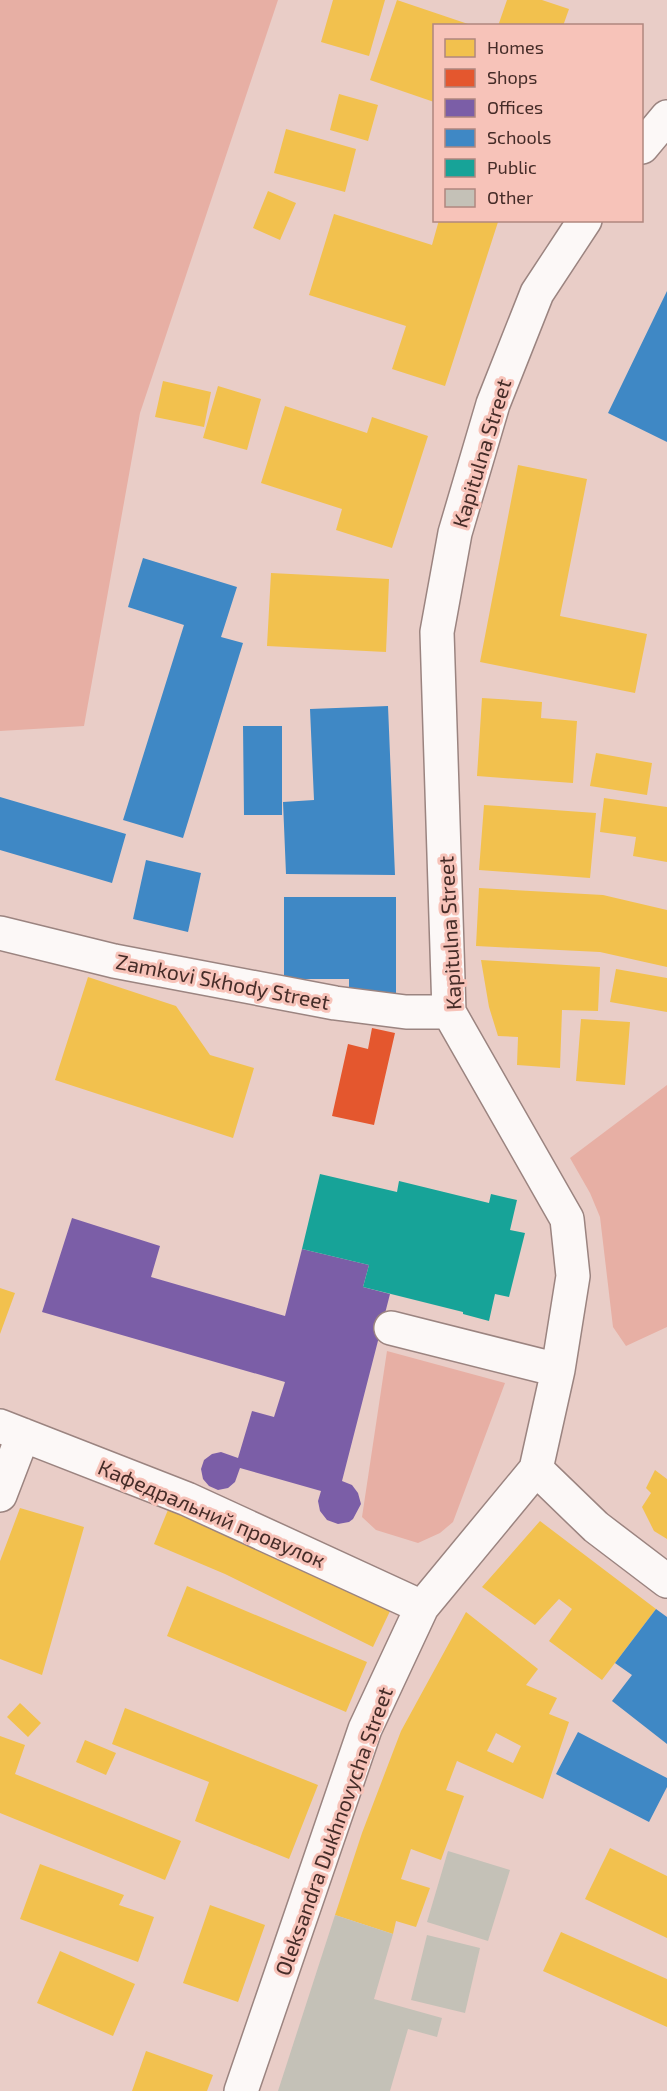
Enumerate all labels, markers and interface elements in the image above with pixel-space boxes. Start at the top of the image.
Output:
legend [433,24,643,222]
text: Homes [487,36,544,58]
text: Shops [487,66,537,88]
text: Offices [487,96,543,118]
text: Schools [487,126,551,148]
text: Public [487,156,537,178]
text: Other [487,186,533,208]
street label: Kapitulna Street [446,376,516,530]
street label: Kapitulna Street [432,855,466,1011]
street label: Zamkovi Skhody Street [114,948,332,1014]
street label: Кафедральний провулок [94,1454,329,1573]
street label: Oleksandra Dukhnovycha Street [269,1683,397,1979]

